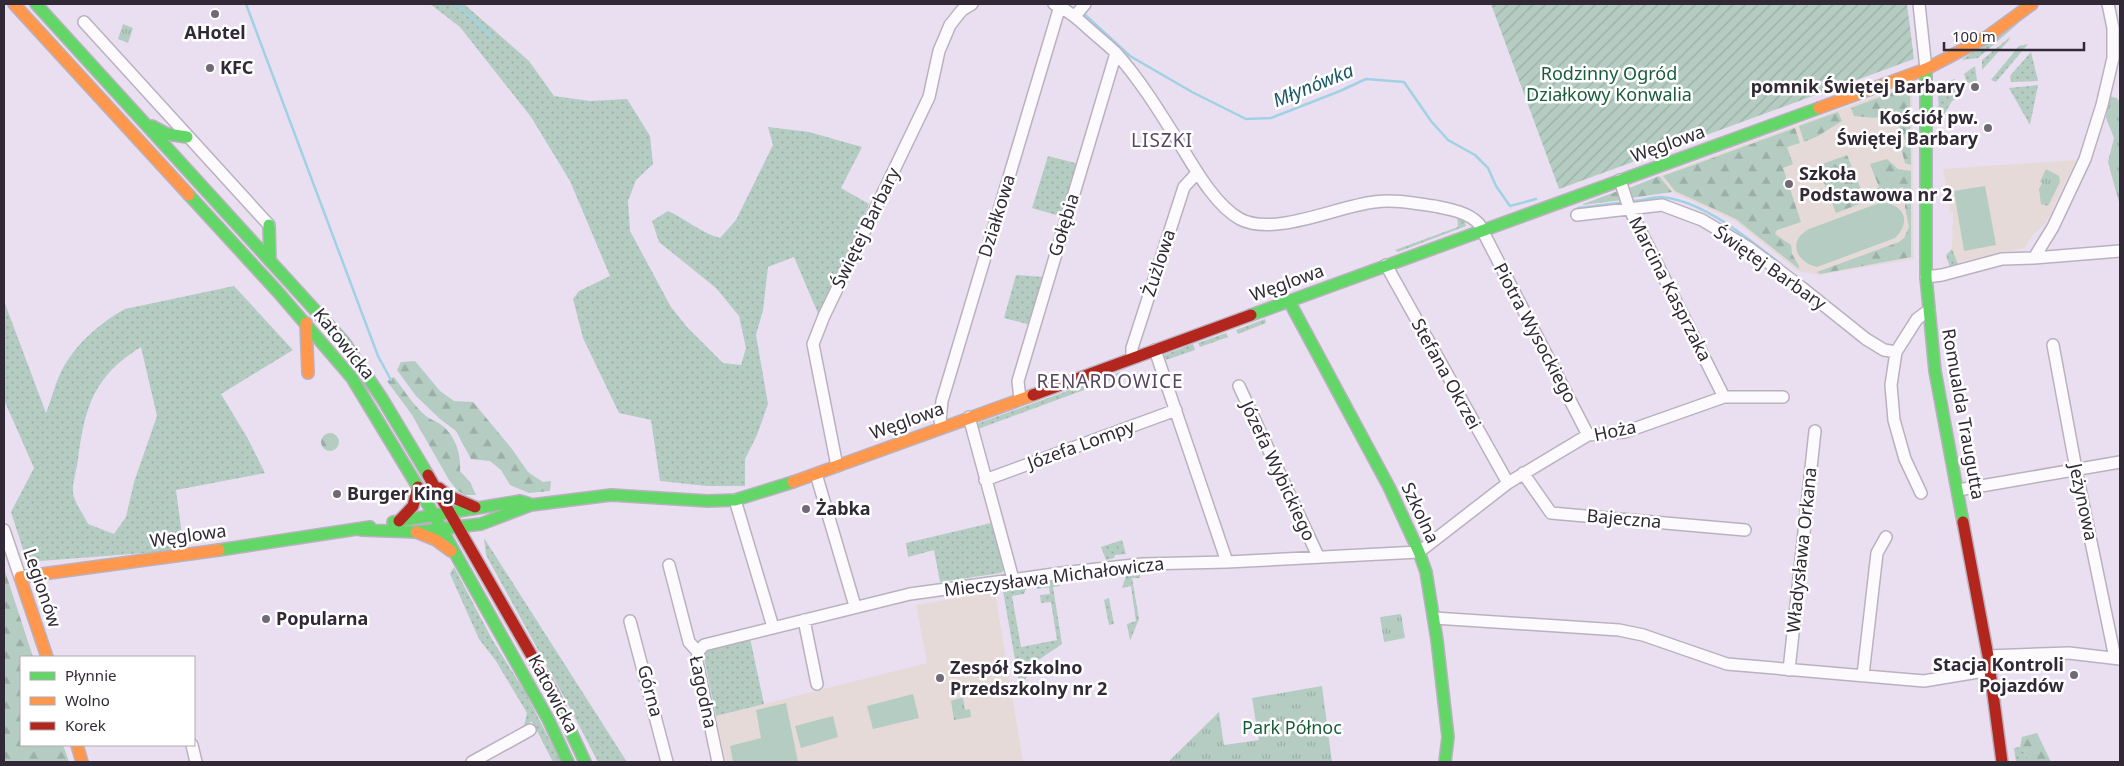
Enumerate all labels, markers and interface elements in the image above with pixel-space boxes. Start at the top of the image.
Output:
marker: AHotel [209,8,221,20]
place label: AHotel [184,20,246,44]
scale bar [1944,20,2084,52]
text: 100 m [1952,26,1996,46]
place label: KFC [220,55,253,79]
water label: Młynówka [1269,57,1357,113]
park label: Rodzinny Ogród Działkowy Konwalia [1526,61,1692,106]
marker: KFC [204,62,216,74]
place label: pomnik Świętej Barbary [1751,74,1966,98]
marker: pomnik Świętej Barbary [1969,81,1981,93]
place label: Kościół pw. Świętej Barbary [1837,105,1979,150]
street label: Węglowa [1627,119,1708,168]
marker: Kościół pw. Świętej Barbary [1982,122,1994,134]
district label: LISZKI [1131,127,1193,153]
place label: Szkoła Podstawowa nr 2 [1799,161,1952,206]
street label: Świętej Barbary [825,162,905,292]
street label: Działkowa [972,171,1020,260]
marker: Szkoła Podstawowa nr 2 [1783,178,1795,190]
street label: Gołębia [1042,190,1084,259]
street label: Marcina Kasprzaka [1624,212,1718,365]
street label: Świętej Barbary [1710,220,1832,315]
street label: Żużlowa [1136,226,1180,299]
street label: Węglowa [1246,258,1327,307]
street label: Piotra Wysockiego [1489,258,1583,407]
street label: Katowicka [309,303,381,384]
street label: Stefana Okrzei [1407,314,1487,433]
street label: Romualda Traugutta [1937,326,1991,501]
district label: RENARDOWICE [1037,368,1183,394]
street label: Józefa Wybickiego [1235,395,1322,544]
street label: Węglowa [866,396,947,445]
street label: Józefa Lompy [1022,413,1138,475]
street label: Hoża [1591,414,1638,446]
street label: Jeżynowa [2064,459,2104,543]
street label: Władysława Orkana [1780,466,1822,634]
street label: Szkolna [1396,478,1445,547]
place label: Burger King [347,481,454,505]
marker: Burger King [331,488,343,500]
place label: Żabka [816,496,871,520]
marker: Żabka [800,503,812,515]
street label: Bajeczna [1586,503,1662,533]
street label: Węglowa [148,518,228,552]
street label: Legionów [18,545,68,630]
street label: Mieczysława Michałowicza [942,551,1165,601]
place label: Popularna [276,606,368,630]
marker: Popularna [260,613,272,625]
street label: Katowicka [523,650,585,737]
place label: Stacja Kontroli Pojazdów [1933,652,2065,697]
street label: Łagodna [685,653,723,730]
place label: Zespół Szkolno Przedszkolny nr 2 [950,655,1107,700]
legend [20,656,195,746]
street label: Górna [633,662,669,719]
text: Płynnie [65,665,116,685]
marker: Stacja Kontroli Pojazdów [2068,669,2080,681]
marker: Zespół Szkolno Przedszkolny nr 2 [934,672,946,684]
text: Wolno [65,690,110,710]
text: Korek [65,715,106,735]
park label: Park Północ [1242,715,1342,739]

